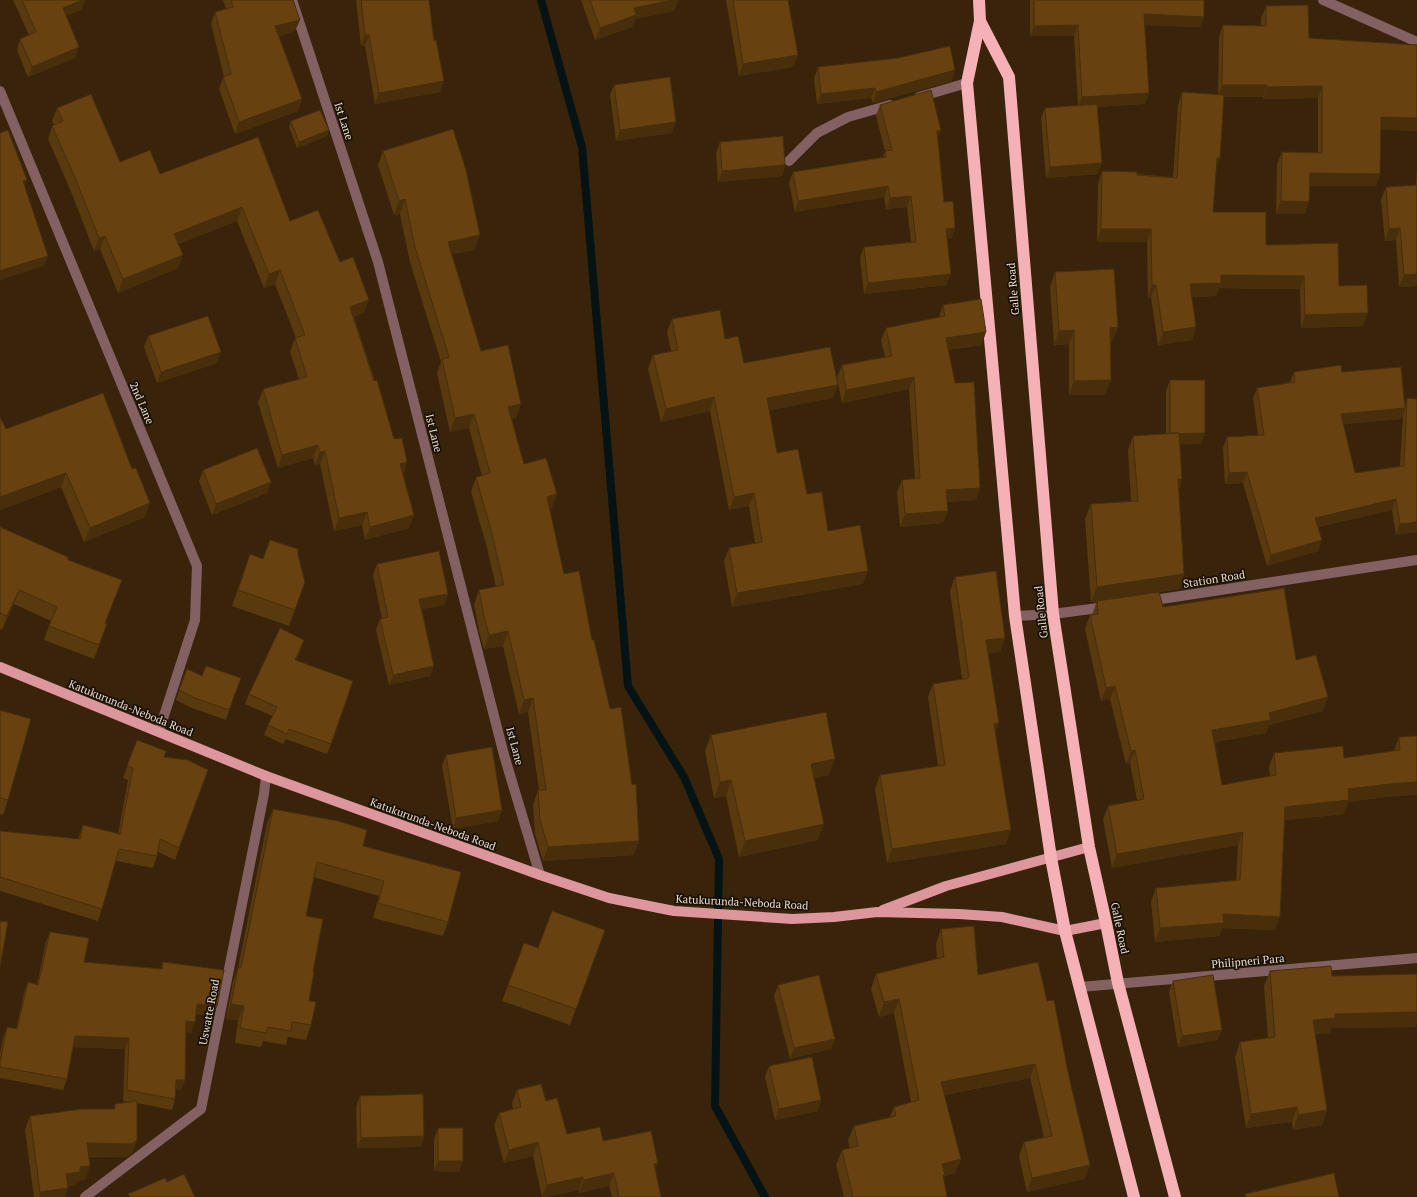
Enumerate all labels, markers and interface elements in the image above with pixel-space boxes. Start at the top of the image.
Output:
street label: Ist Lane [331,100,357,142]
street label: Galle Road [1004,262,1022,316]
street label: 2nd Lane [127,380,157,427]
street label: Ist Lane [422,412,446,454]
street label: Station Road [1182,567,1246,591]
street label: Galle Road [1031,585,1051,639]
street label: Katukurunda-Neboda Road [67,677,195,739]
street label: Ist Lane [503,725,527,767]
street label: Katukurunda-Neboda Road [368,795,498,853]
street label: Katukurunda-Neboda Road [675,892,809,912]
street label: Galle Road [1108,901,1132,955]
street label: Philipneri Para [1211,951,1286,971]
street label: Uswatte Road [196,978,222,1046]

